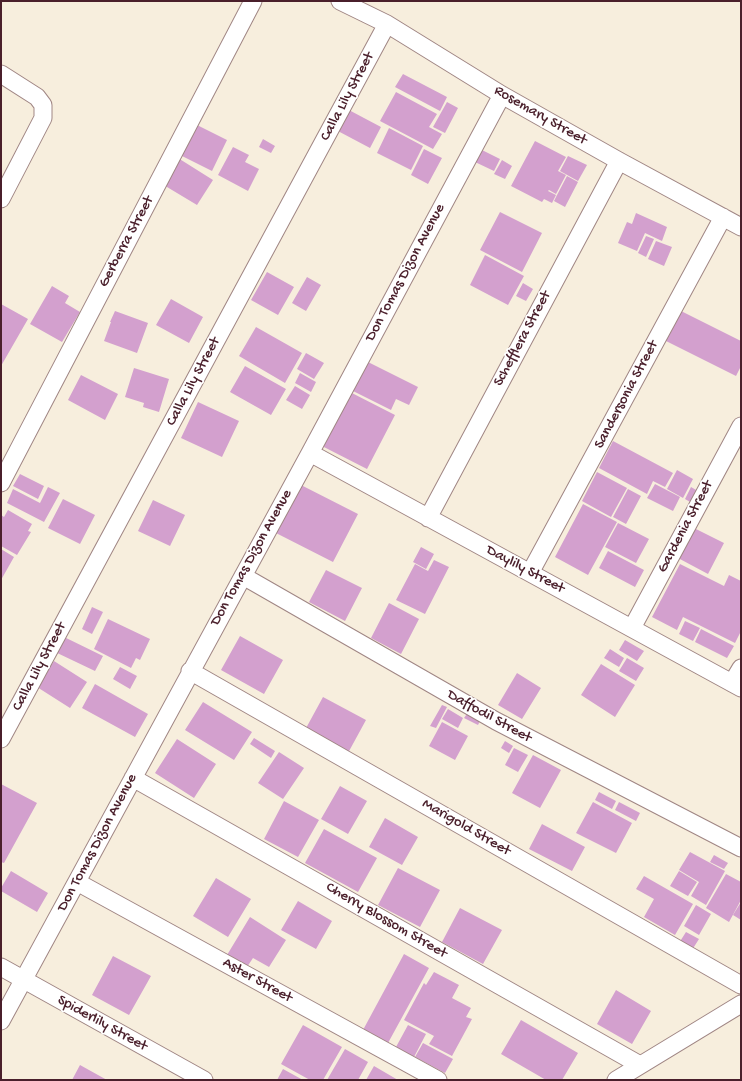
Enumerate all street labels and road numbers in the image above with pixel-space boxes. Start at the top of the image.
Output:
street label: Calla Lily Street [317,50,379,144]
street label: Rosemary Street [490,82,590,150]
street label: Gerberra Street [95,193,159,291]
street label: Don Tomas Dizon Avenue [362,201,450,345]
street label: Schefflera Street [490,288,556,390]
street label: Calla Lily Street [163,335,225,429]
street label: Sandersonia Street [591,338,663,452]
street label: Gardenia Street [654,478,718,576]
street label: Don Tomas Dizon Avenue [207,487,297,629]
street label: Daylily Street [483,542,567,598]
street label: Calla Lily Street [9,620,71,714]
street label: Daffodil Street [444,686,534,748]
street label: Don Tomas Dizon Avenue [54,771,142,915]
street label: Marigold Street [419,795,513,861]
street label: Cherry Blossom Street [322,879,450,963]
street label: Aster Street [219,954,295,1008]
street label: Spiderlily Street [54,992,150,1056]

